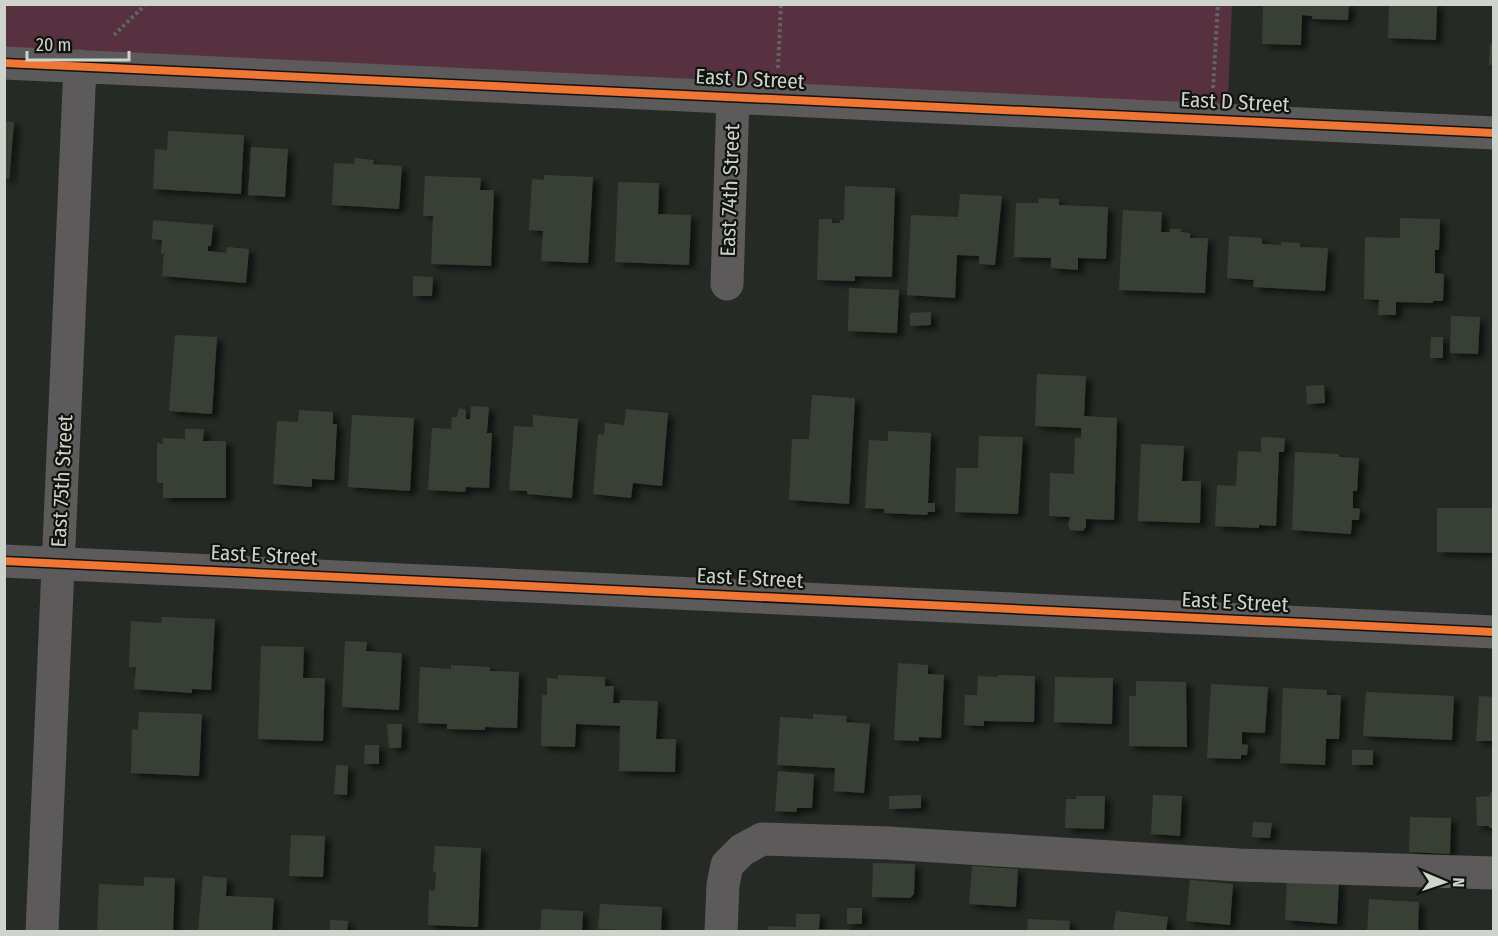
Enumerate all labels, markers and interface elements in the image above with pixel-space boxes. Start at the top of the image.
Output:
scale bar [27,24,129,62]
text: 20 m [36,34,71,56]
street label: East D Street [695,63,805,95]
street label: East D Street [1180,86,1290,118]
street label: East 74th Street [715,123,745,257]
street label: East 75th Street [46,414,78,548]
street label: East E Street [210,539,318,571]
street label: East E Street [696,562,804,594]
street label: East E Street [1181,586,1289,618]
north arrow [1414,852,1474,912]
text: N [1449,877,1468,888]

